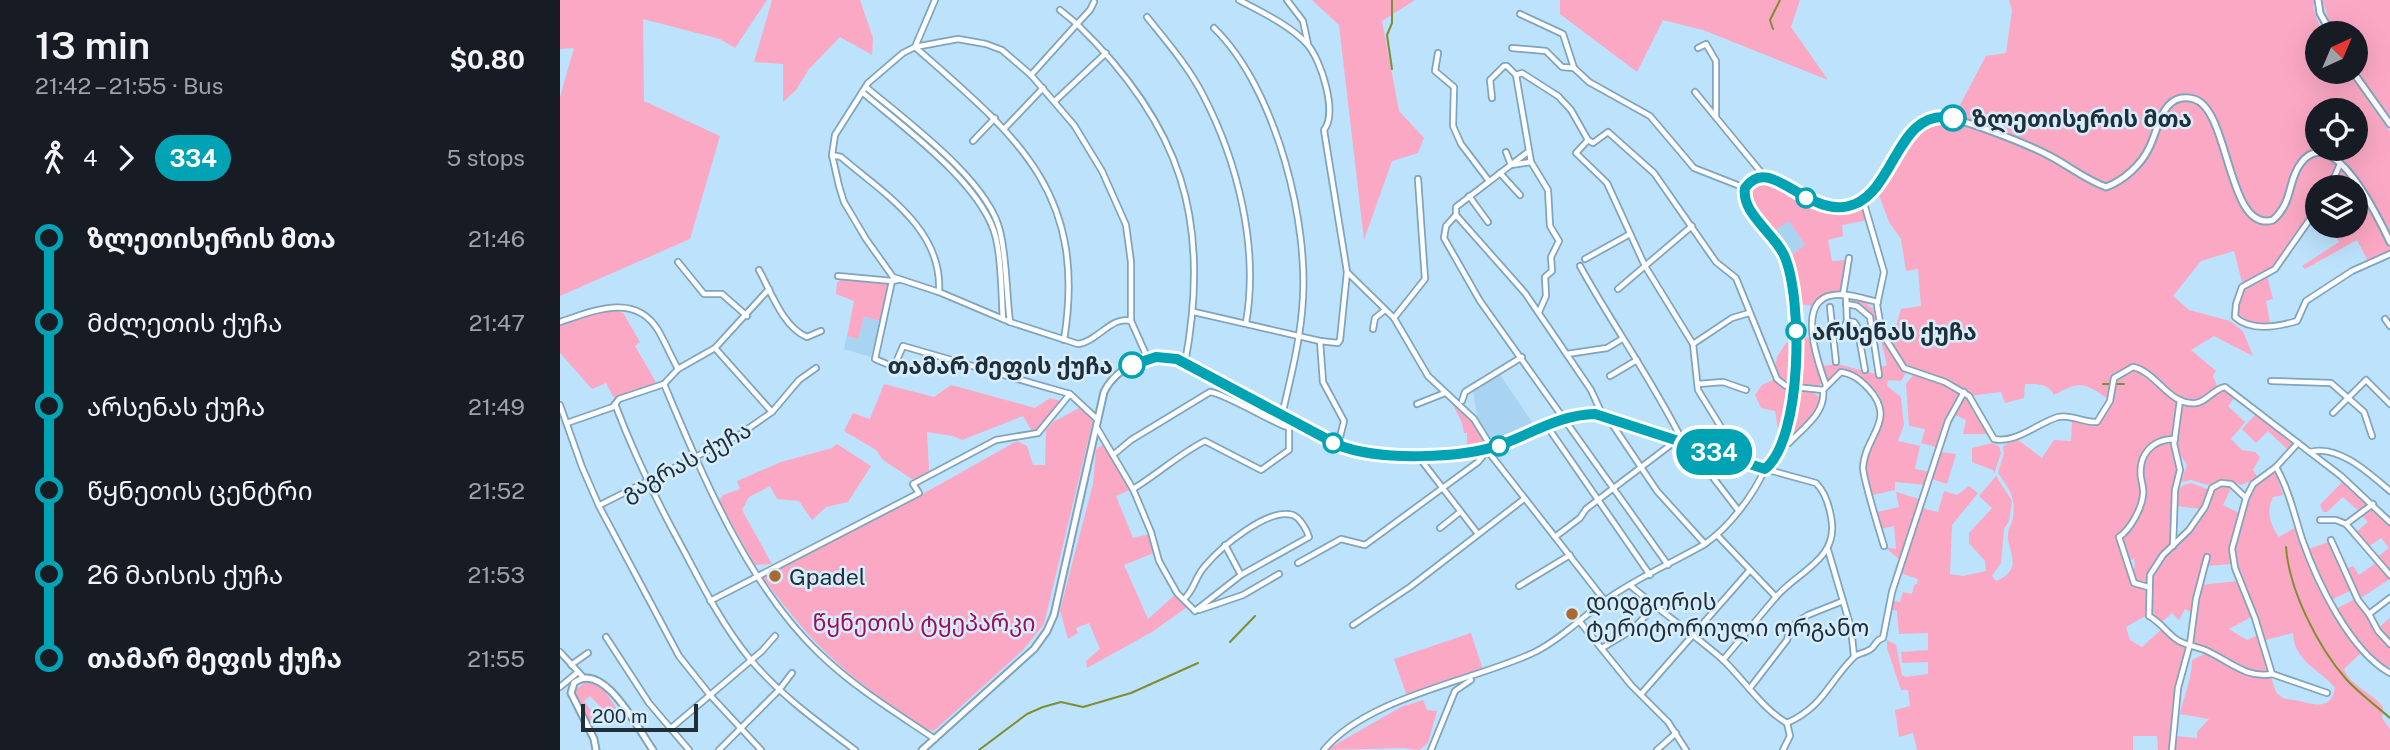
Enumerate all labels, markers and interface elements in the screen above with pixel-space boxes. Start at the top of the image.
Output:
north arrow [2305,21,2368,84]
map controls [2305,21,2368,238]
text: 13 min [35,23,150,68]
text: $0.80 [449,44,525,75]
text: 21:42 – 21:55 · Bus [35,72,223,99]
button: locate [2305,98,2368,161]
marker: ზლეთისერის მთა [1940,105,1966,131]
place label: ზლეთისერის მთა [1972,105,2192,133]
icon: walk [35,139,73,177]
icon: forward [107,139,145,177]
text: 4 [83,144,97,171]
text: 334 [169,144,217,172]
text: 5 stops [446,144,525,171]
button: layers [2305,175,2368,238]
unlabelled marker [1796,188,1816,208]
text: ზლეთისერის მთა [87,223,336,254]
text: 21:46 [468,225,525,252]
text: მძლეთის ქუჩა [87,307,282,338]
text: 21:47 [469,309,525,336]
place label: არსენას ქუჩა [1812,318,1977,346]
marker: არსენას ქუჩა [1786,321,1806,341]
place label: თამარ მეფის ქუჩა [887,352,1113,380]
marker: თამარ მეფის ქუჩა [1119,352,1145,378]
text: არსენას ქუჩა [87,391,265,422]
text: 21:49 [468,393,525,420]
street label: გაგრას ქუჩა [617,416,756,507]
line badge: 334 [1674,429,1754,475]
unlabelled marker [1323,433,1343,453]
unlabelled marker [1489,436,1509,456]
text: 334 [1690,438,1738,466]
text: წყნეთის ცენტრი [87,475,313,506]
text: 21:52 [468,477,525,504]
text: 26 მაისის ქუჩა [87,559,283,590]
text: 21:53 [468,561,525,588]
place label: Gpadel [789,563,866,590]
marker: Gpadel [767,568,783,584]
place label: დიდგორის ტერიტორიული ორგანო [1586,588,1869,642]
marker: დიდგორის ტერიტორიული ორგანო [1564,606,1580,622]
park label: წყნეთის ტყეპარკი [812,609,1036,637]
text: თამარ მეფის ქუჩა [87,643,342,674]
text: 21:55 [467,645,525,672]
scale bar [581,701,698,733]
text: 200 m [592,705,648,727]

